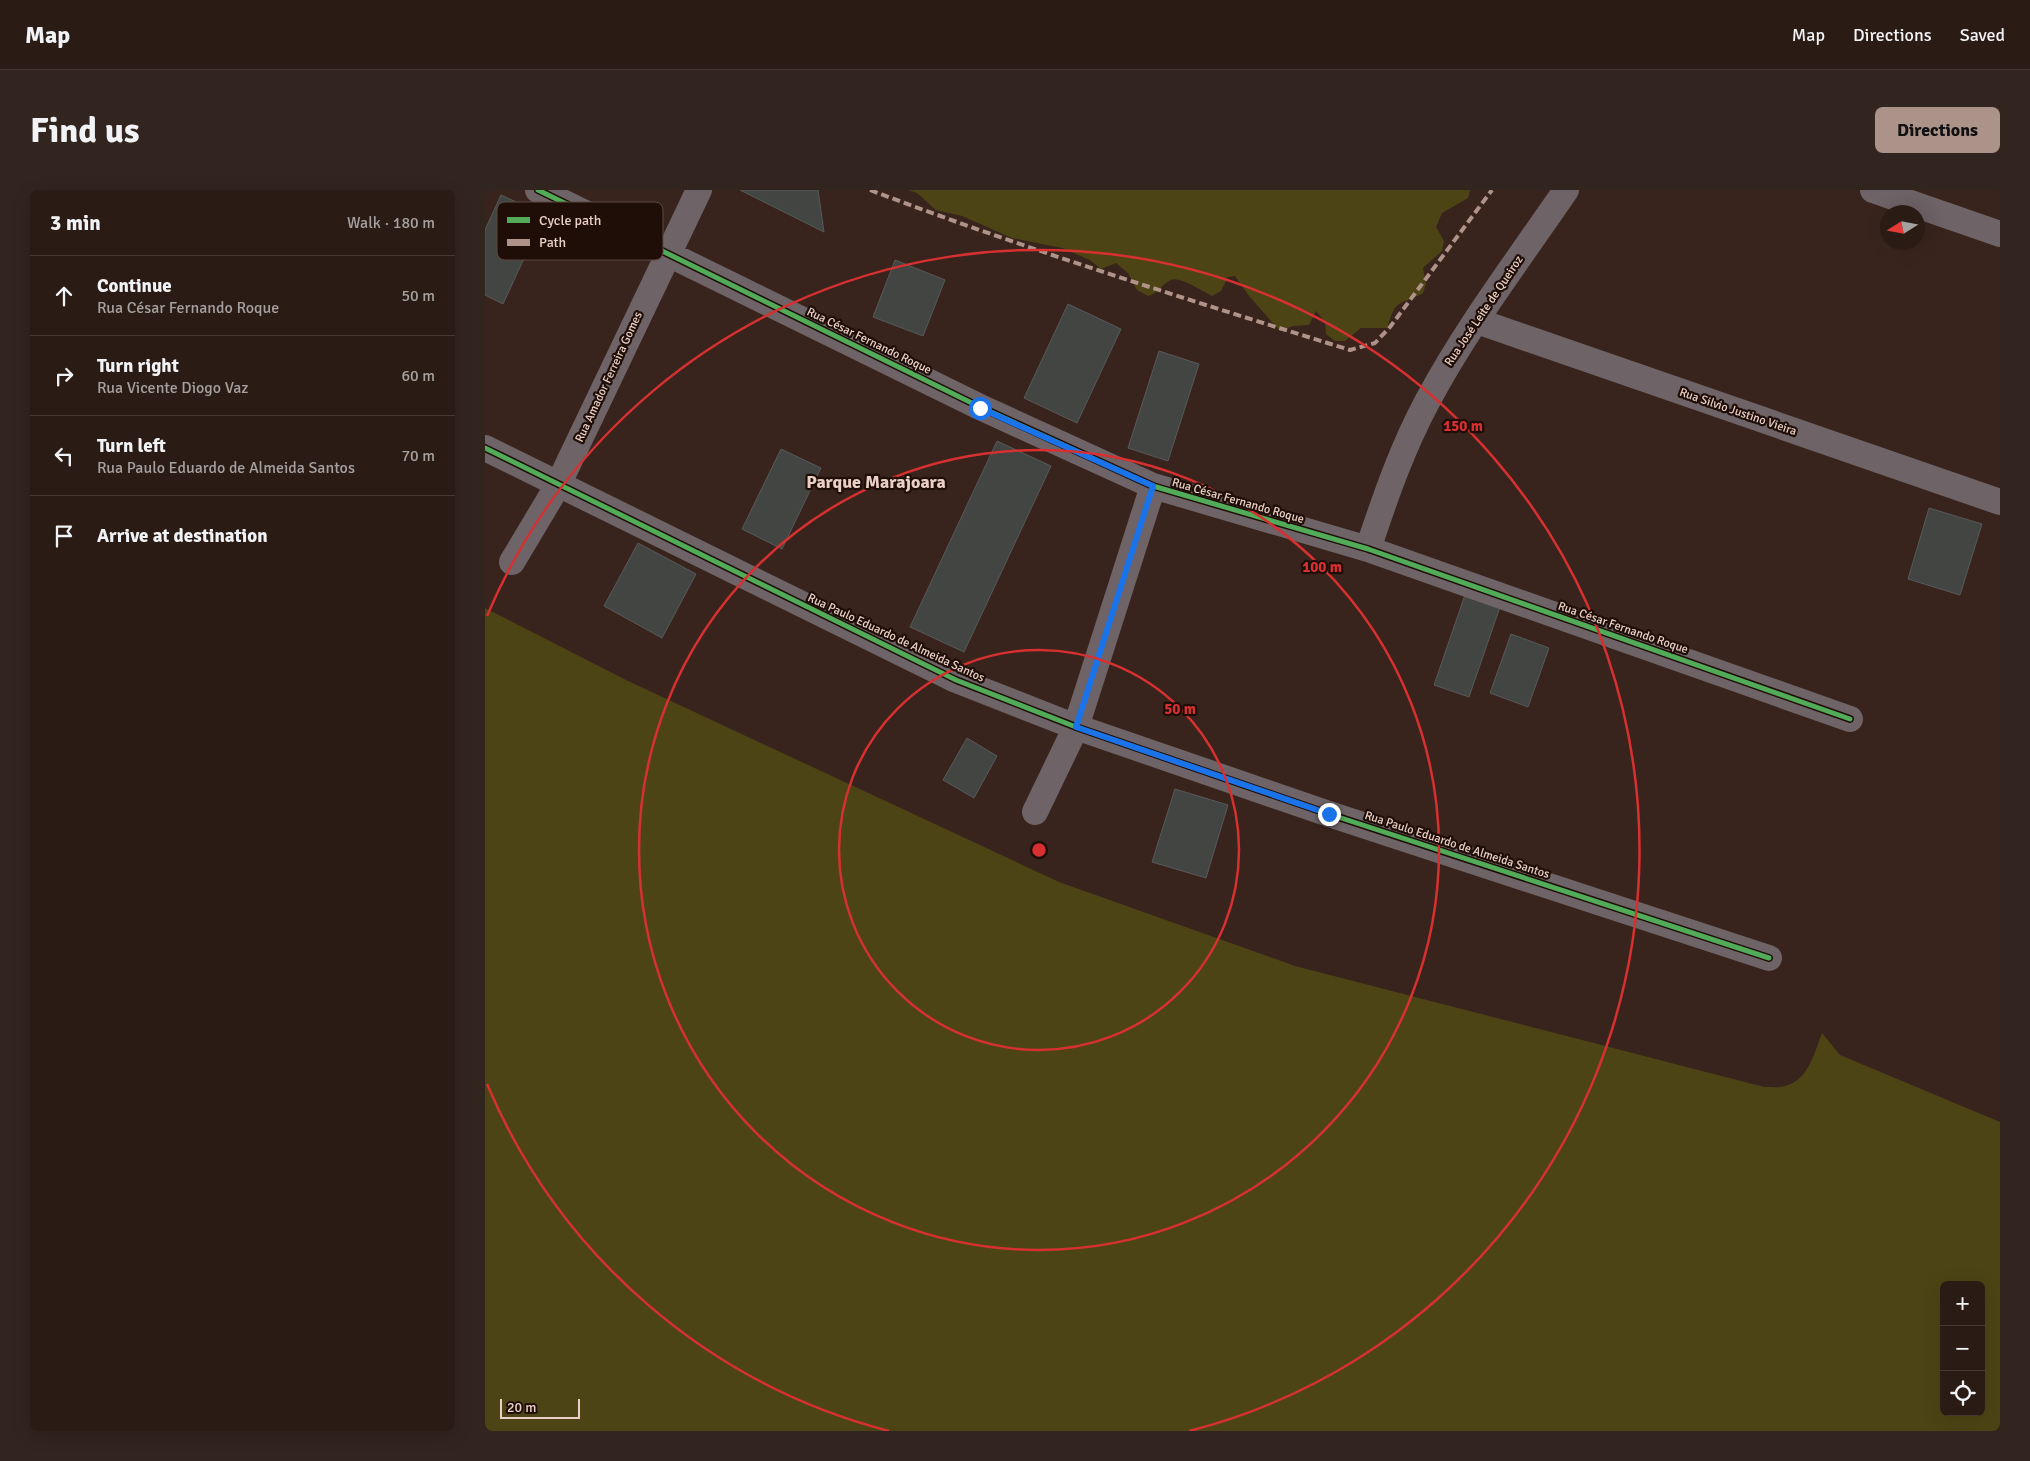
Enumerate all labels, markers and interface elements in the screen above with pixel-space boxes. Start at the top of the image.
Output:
text: Map [25,20,70,50]
text: Map [1792,24,1825,46]
text: Directions [1853,24,1932,46]
text: Saved [1960,24,2005,46]
button: Directions [1875,107,2000,153]
text: Find us [30,109,140,152]
legend [497,202,663,260]
north arrow [1880,205,1925,250]
text: 3 min [50,210,101,236]
text: Cycle path [539,212,601,229]
text: Walk · 180 m [347,213,435,233]
text: Path [539,234,566,251]
street label: Rua José Leite de Queiroz [1441,253,1527,369]
text: Continue [97,274,172,298]
icon: ahead [50,282,78,310]
text: 50 m [401,286,435,306]
text: Rua César Fernando Roque [97,298,279,318]
street label: Rua César Fernando Roque [804,304,934,378]
street label: Rua Amador Ferreira Gomes [572,309,646,445]
text: Turn right [97,354,179,378]
icon: right [50,362,78,390]
text: 60 m [401,366,435,386]
text: Rua Vicente Diogo Vaz [97,378,248,398]
street label: Rua Silvio Justino Vieira [1677,385,1799,439]
route start [969,397,992,420]
text: 150 m [1443,417,1483,435]
text: Turn left [97,434,166,458]
icon: left [50,442,78,470]
text: 70 m [401,446,435,466]
text: Rua Paulo Eduardo de Almeida Santos [97,458,355,478]
district label: Parque Marajoara [806,471,946,493]
street label: Rua César Fernando Roque [1170,475,1306,527]
icon: arrive [50,522,78,550]
text: Arrive at destination [97,524,268,548]
text: 100 m [1302,558,1342,576]
street label: Rua Paulo Eduardo de Almeida Santos [805,590,987,686]
street label: Rua César Fernando Roque [1556,599,1690,657]
text: 50 m [1164,700,1196,718]
route end [1318,803,1341,826]
street label: Rua Paulo Eduardo de Almeida Santos [1363,808,1551,882]
centre of rings [1030,841,1048,859]
map controls [1940,1281,1985,1416]
button: + [1940,1281,1985,1326]
button: − [1940,1326,1985,1371]
button: locate [1940,1371,1985,1416]
scale bar [500,1396,580,1419]
text: 20 m [507,1399,536,1416]

